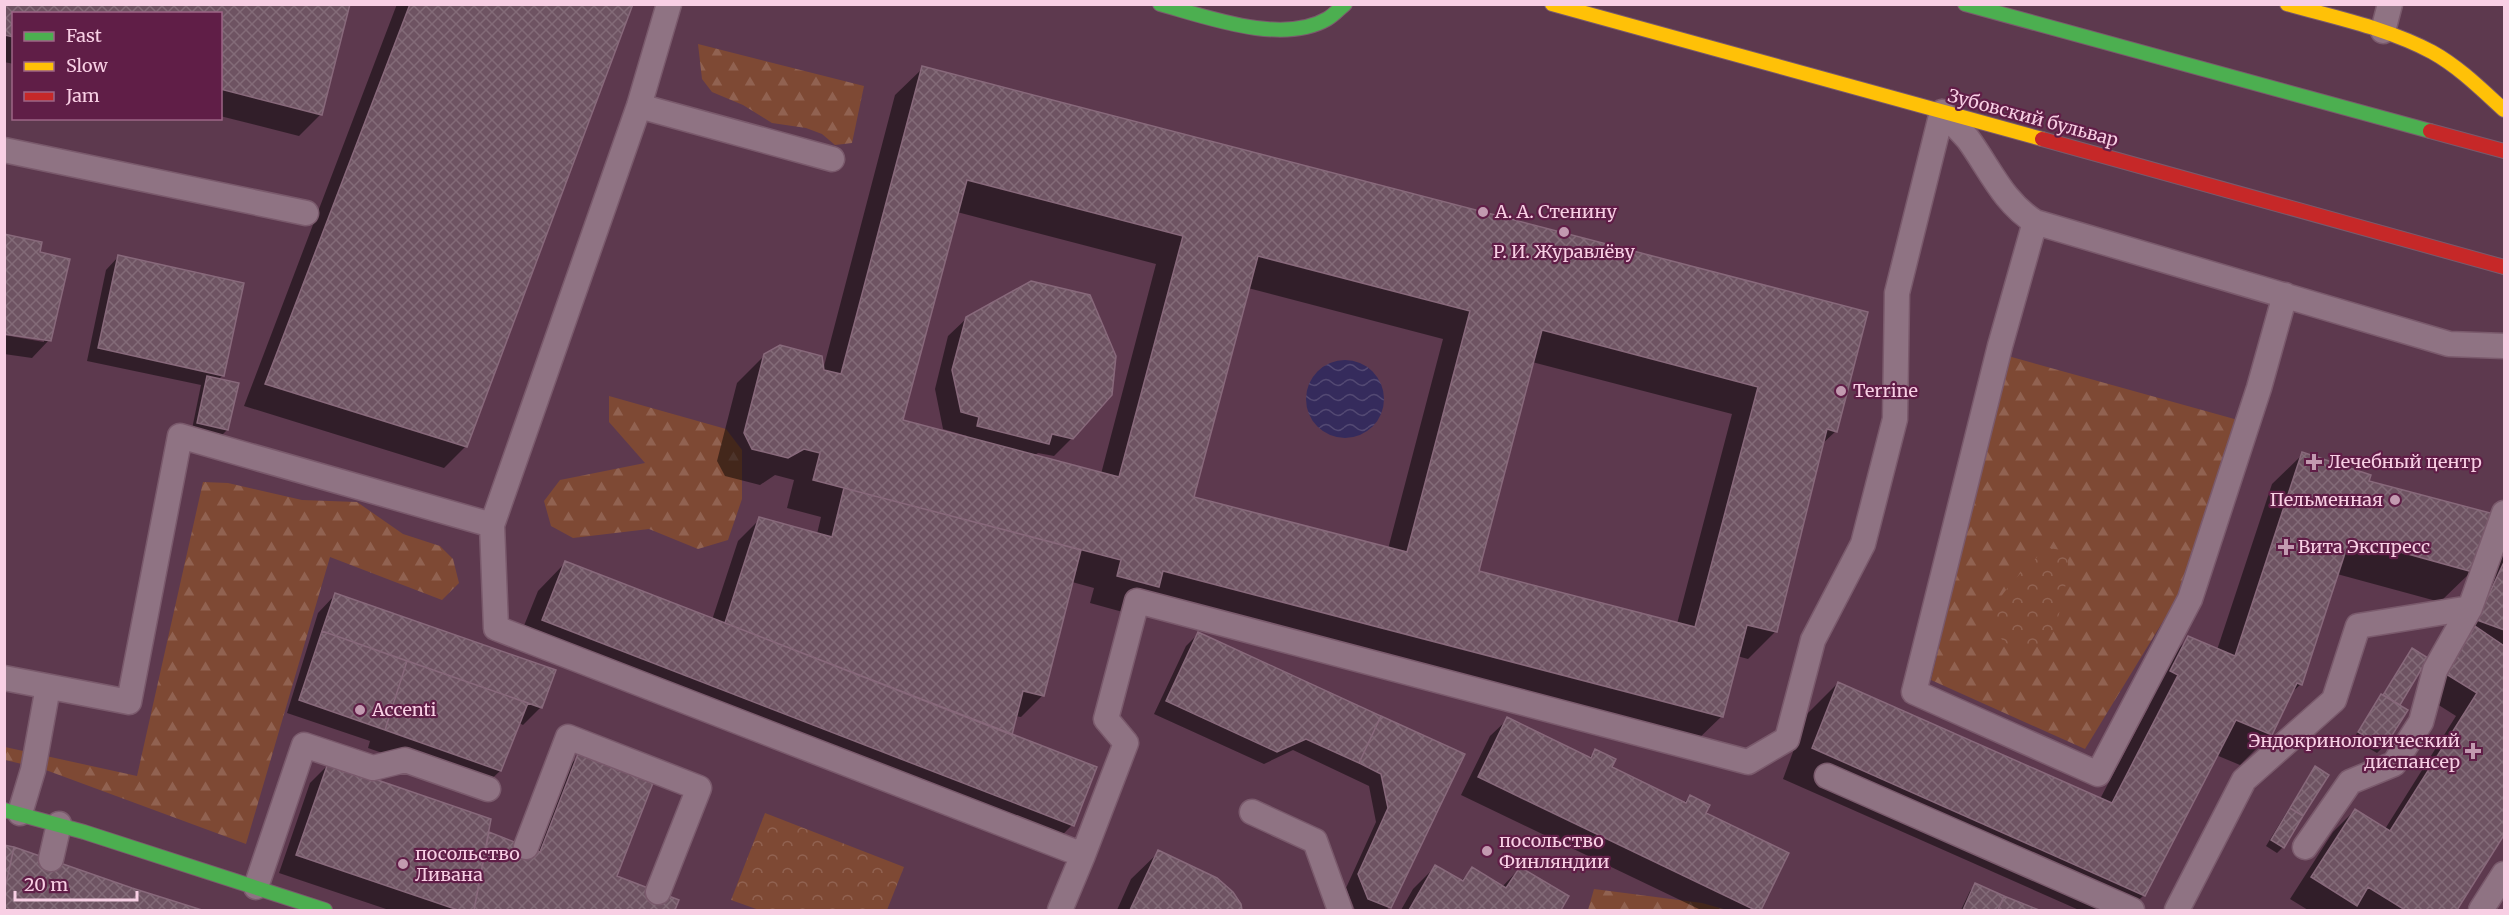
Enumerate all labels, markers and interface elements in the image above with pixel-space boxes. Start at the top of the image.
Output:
legend [12,12,222,120]
text: Fast [66,24,102,47]
text: Slow [66,54,109,77]
text: Jam [65,84,100,107]
street label: Зубовский бульвар [1945,84,2121,151]
place label: А. А. Стенину [1494,200,1618,223]
marker: А. А. Стенину [1476,205,1490,219]
marker: Р. И. Журавлёву [1557,225,1571,239]
place label: Р. И. Журавлёву [1493,240,1636,263]
place label: Terrine [1853,379,1918,402]
marker: Terrine [1834,384,1848,398]
place label: Лечебный центр [2328,450,2482,473]
marker: Лечебный центр [2305,453,2323,471]
place label: Пельменная [2270,488,2383,511]
marker: Пельменная [2388,493,2402,507]
place label: Вита Экспресс [2298,535,2430,558]
marker: Вита Экспресс [2279,540,2293,554]
place label: Accenti [371,698,437,721]
marker: Accenti [353,703,367,717]
place label: Эндокринологический диспансер [2249,729,2460,773]
marker: Эндокринологический диспансер [2464,742,2482,760]
place label: посольство Финляндии [1499,829,1609,873]
place label: посольство Ливана [415,842,520,886]
marker: посольство Финляндии [1480,844,1494,858]
marker: посольство Ливана [396,857,410,871]
scale bar [15,864,136,902]
text: 20 m [24,873,68,896]

